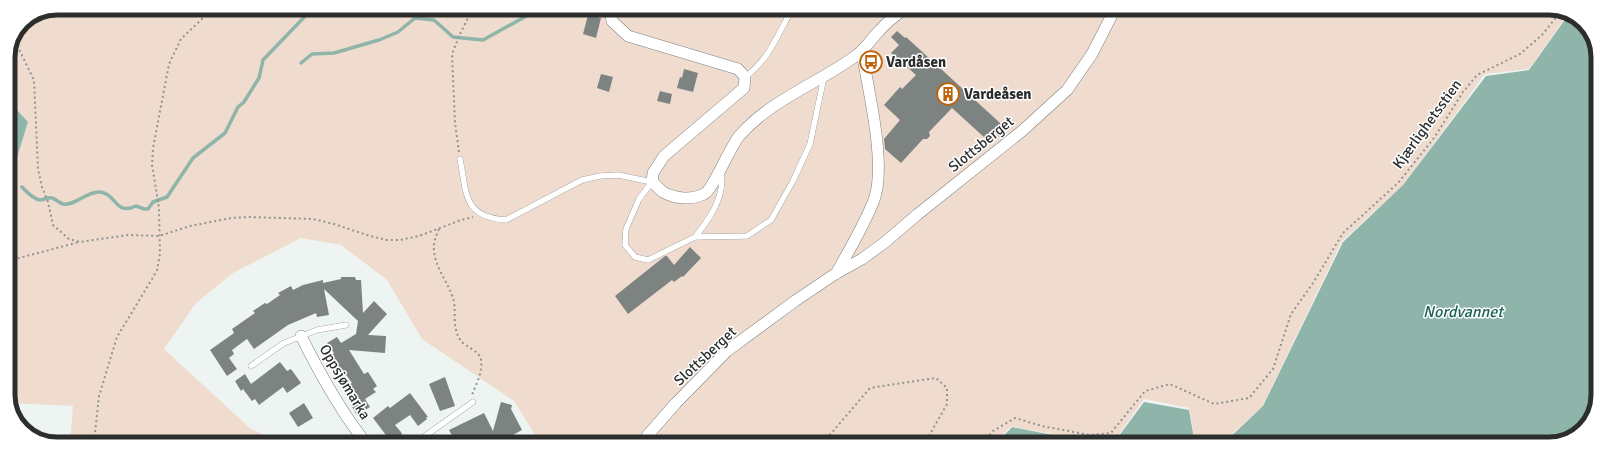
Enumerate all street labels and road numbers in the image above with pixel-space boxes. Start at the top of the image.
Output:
street label: Kjærlighetsstien [1389,76,1465,172]
street label: Slottsberget [945,112,1017,176]
street label: Slottsberget [670,323,740,389]
street label: Oppsjømarka [316,341,374,423]

